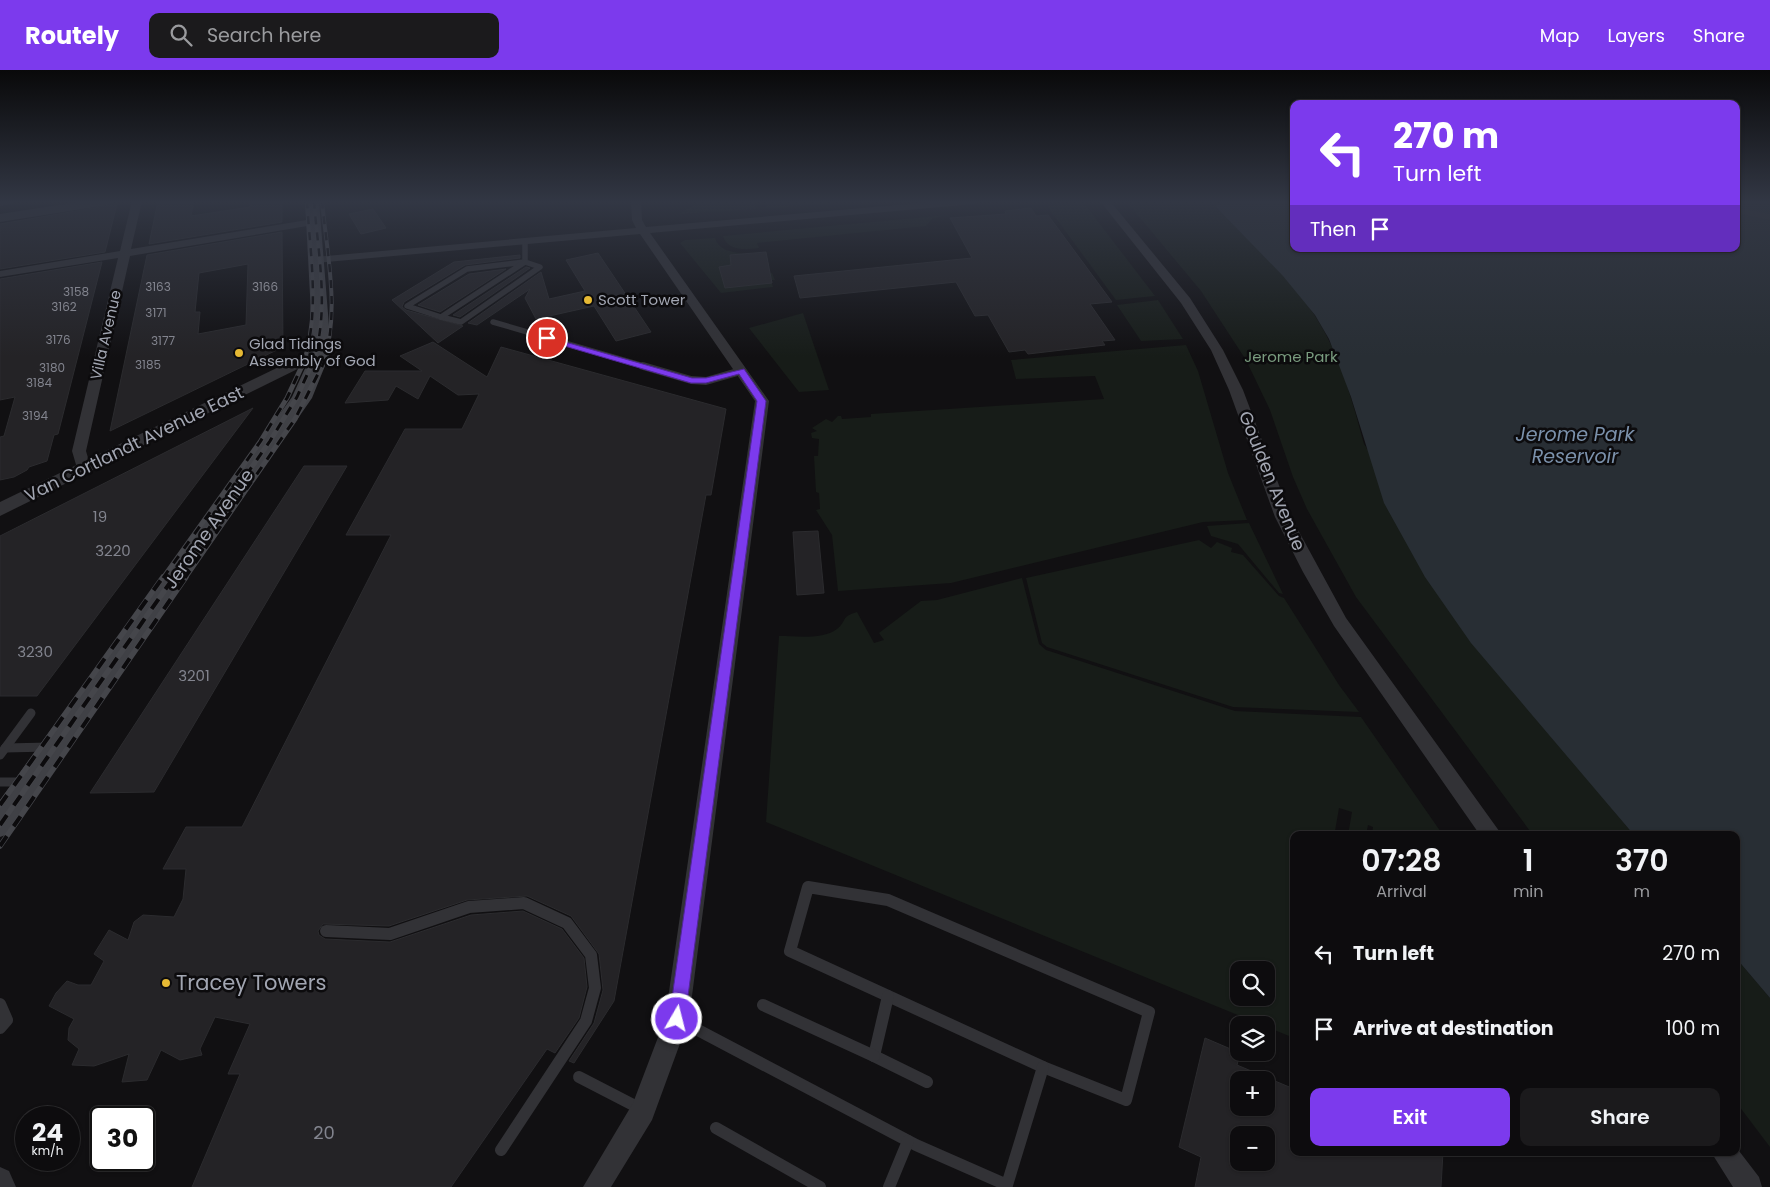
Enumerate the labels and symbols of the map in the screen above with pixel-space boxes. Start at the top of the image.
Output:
house number: 3163 [145,278,171,295]
house number: 3166 [252,278,278,295]
house number: 3158 [63,283,89,300]
street label: Villa Avenue [85,288,126,382]
place label: Scott Tower [598,289,686,310]
marker: Scott Tower [582,294,594,306]
house number: 3162 [51,298,77,315]
house number: 3171 [145,304,167,321]
pin [526,317,568,359]
house number: 3176 [45,331,71,348]
house number: 3177 [151,332,175,349]
place label: Glad Tidings Assembly of God [249,333,376,371]
park label: Jerome Park [1244,346,1338,367]
marker: Glad Tidings Assembly of God [233,347,245,359]
house number: 3185 [135,356,161,373]
house number: 3180 [39,359,65,376]
house number: 3184 [26,374,52,391]
street label: Van Cortlandt Avenue East [20,380,247,508]
house number: 3194 [22,407,48,424]
street label: Goulden Avenue [1233,407,1312,554]
water label: Jerome Park Reservoir [1516,421,1636,470]
street label: Jerome Avenue [158,464,259,594]
house number: 19 [93,506,107,527]
house number: 3220 [95,540,131,561]
house number: 3230 [17,641,53,662]
house number: 3201 [178,665,210,686]
place label: Tracey Towers [176,968,326,997]
marker: Tracey Towers [160,977,172,989]
position arrow [650,992,702,1044]
speed limit sign: 30 [90,1106,155,1171]
house number: 20 [313,1120,335,1145]

